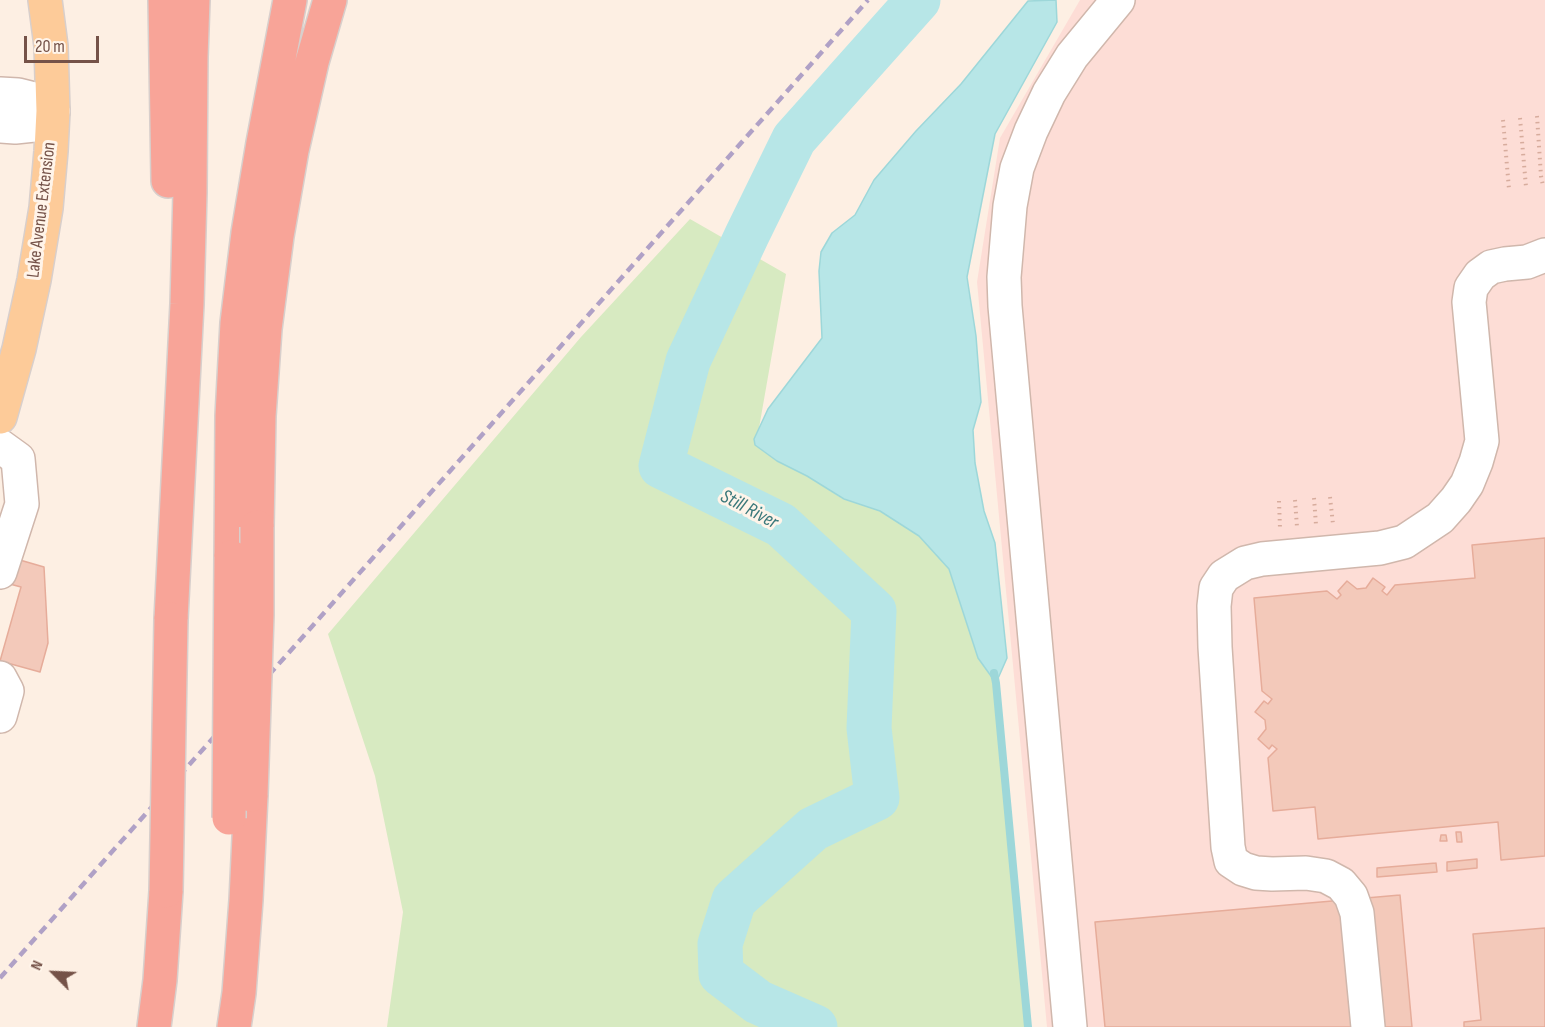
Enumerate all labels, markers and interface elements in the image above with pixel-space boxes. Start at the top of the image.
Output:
scale bar [27,24,102,62]
text: 20 m [35,36,65,57]
street label: Lake Avenue Extension [23,141,61,279]
water label: Still River [716,485,782,535]
north arrow [24,943,84,1003]
text: N [27,958,48,973]

